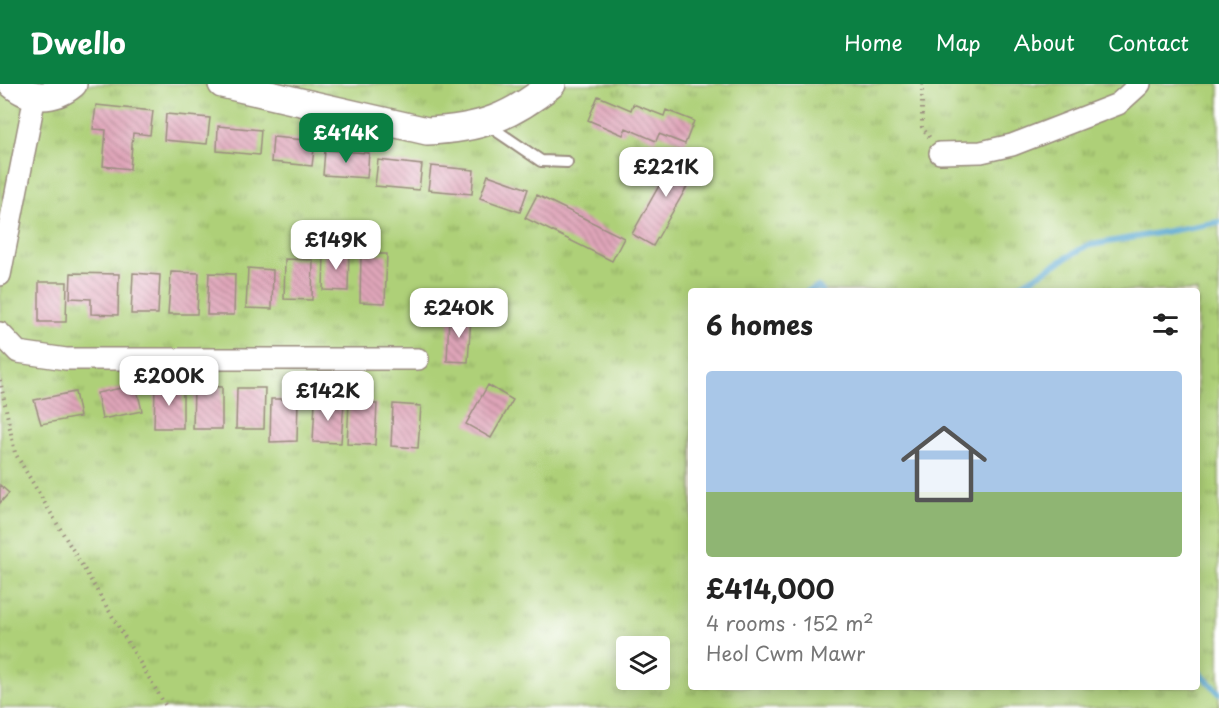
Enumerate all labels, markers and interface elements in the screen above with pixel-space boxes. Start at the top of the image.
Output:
text: Dwello [30,21,126,64]
text: Home [844,26,903,58]
text: Map [936,26,981,58]
text: About [1014,26,1075,58]
text: Contact [1108,26,1189,58]
pin: £414K [304,113,388,164]
text: £414K [313,117,379,147]
pin: £221K [624,147,708,198]
text: £221K [633,151,699,181]
pin: £149K [294,220,378,271]
text: £149K [305,224,367,254]
pin: £240K [417,288,501,339]
text: £240K [424,292,494,322]
text: 6 homes [706,305,813,344]
icon: filters [1149,308,1182,341]
pin: £200K [127,356,211,407]
text: £200K [134,360,205,390]
pin: £142K [286,371,370,422]
text: £142K [296,375,360,405]
icon: home [890,410,998,518]
text: £414,000 [706,569,834,608]
text: 4 rooms · 152 m² [706,608,874,638]
map controls [616,636,670,690]
button: layers [616,636,670,690]
text: Heol Cwm Mawr [706,638,865,668]

